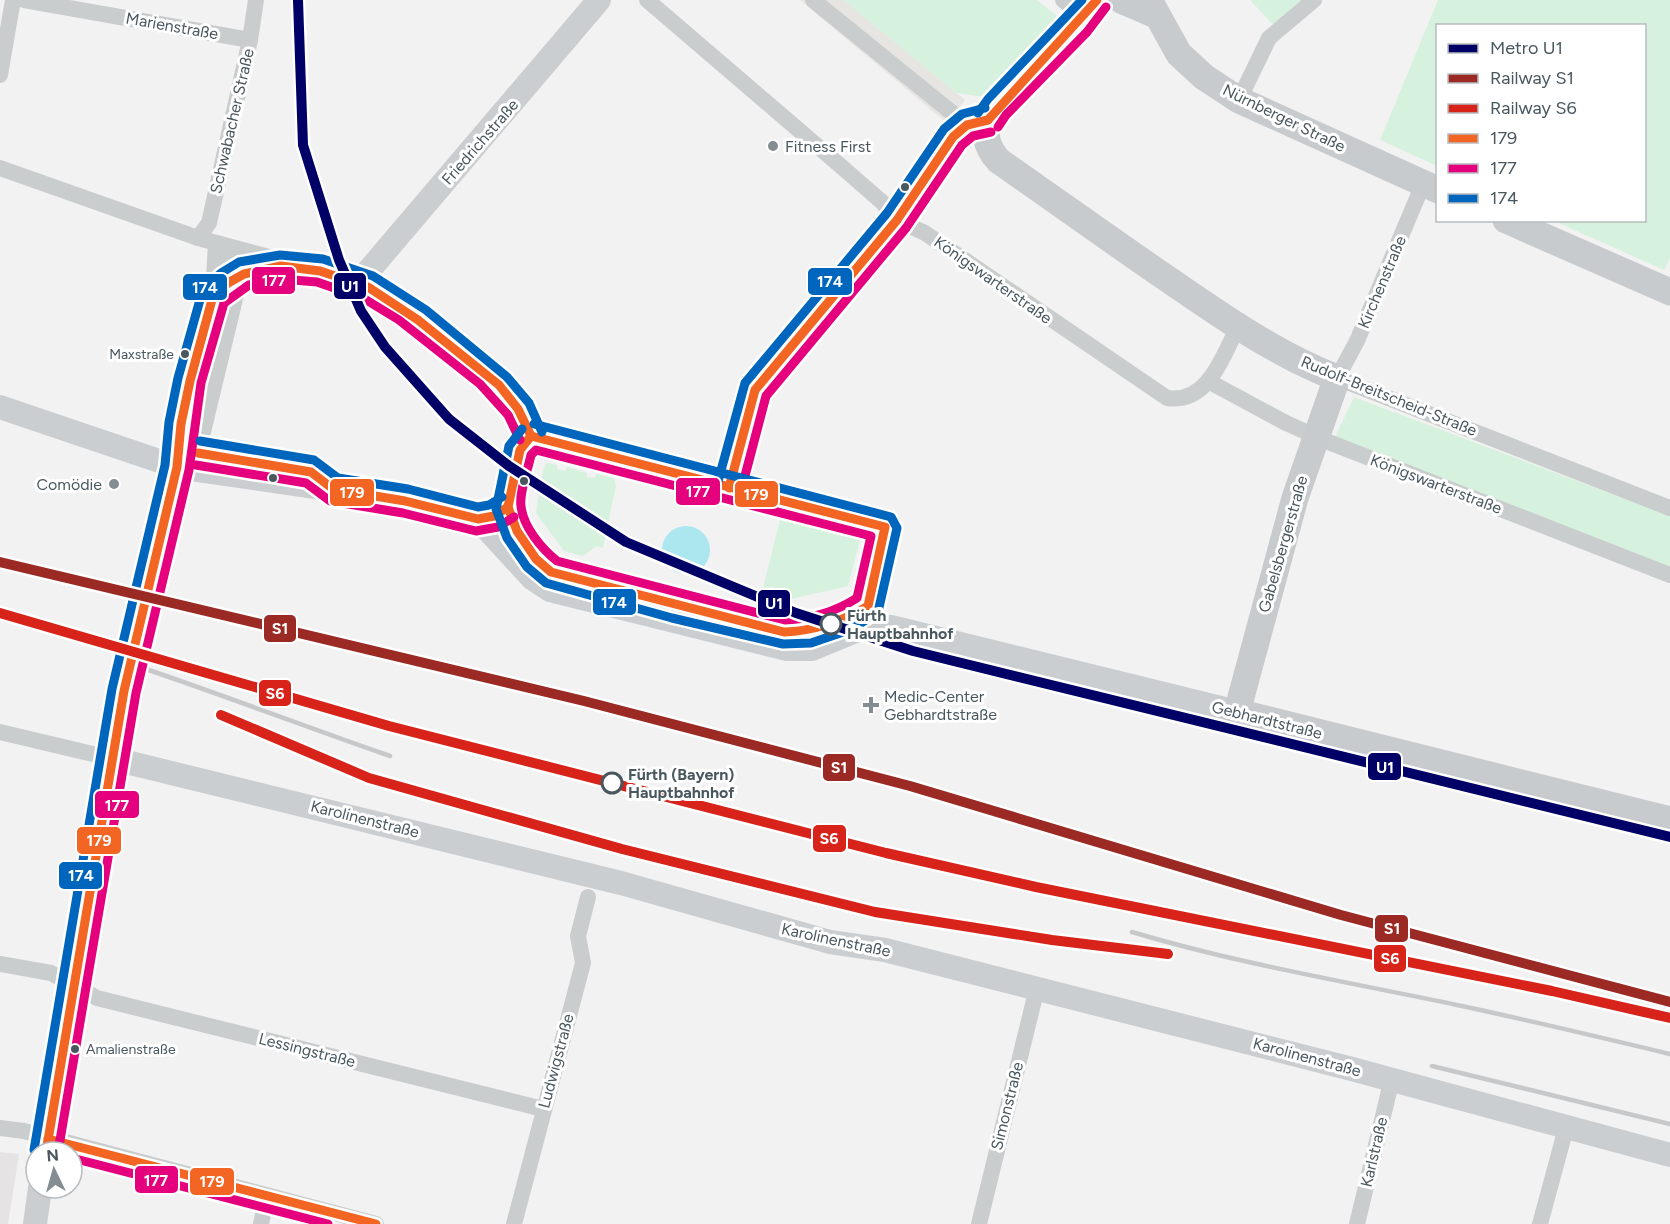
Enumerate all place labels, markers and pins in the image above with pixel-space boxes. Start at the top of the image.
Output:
place label: Fitness First [785,137,871,156]
marker: Fitness First [766,139,780,153]
unlabelled marker [899,181,911,193]
place label: Maxstraße [109,346,174,363]
marker: Maxstraße [179,348,191,360]
unlabelled marker [267,472,279,484]
place label: Comödie [36,475,102,494]
unlabelled marker [518,475,530,487]
marker: Comödie [107,477,121,491]
place label: Fürth Hauptbahnhof [847,606,954,643]
marker: Fürth Hauptbahnhof [820,613,842,635]
place label: Medic-Center Gebhardtstraße [884,687,997,724]
marker: Medic-Center Gebhardtstraße [862,696,880,714]
place label: Fürth (Bayern) Hauptbahnhof [628,765,735,802]
marker: Fürth (Bayern) Hauptbahnhof [601,772,623,794]
place label: Amalienstraße [86,1041,176,1058]
marker: Amalienstraße [69,1043,81,1055]

